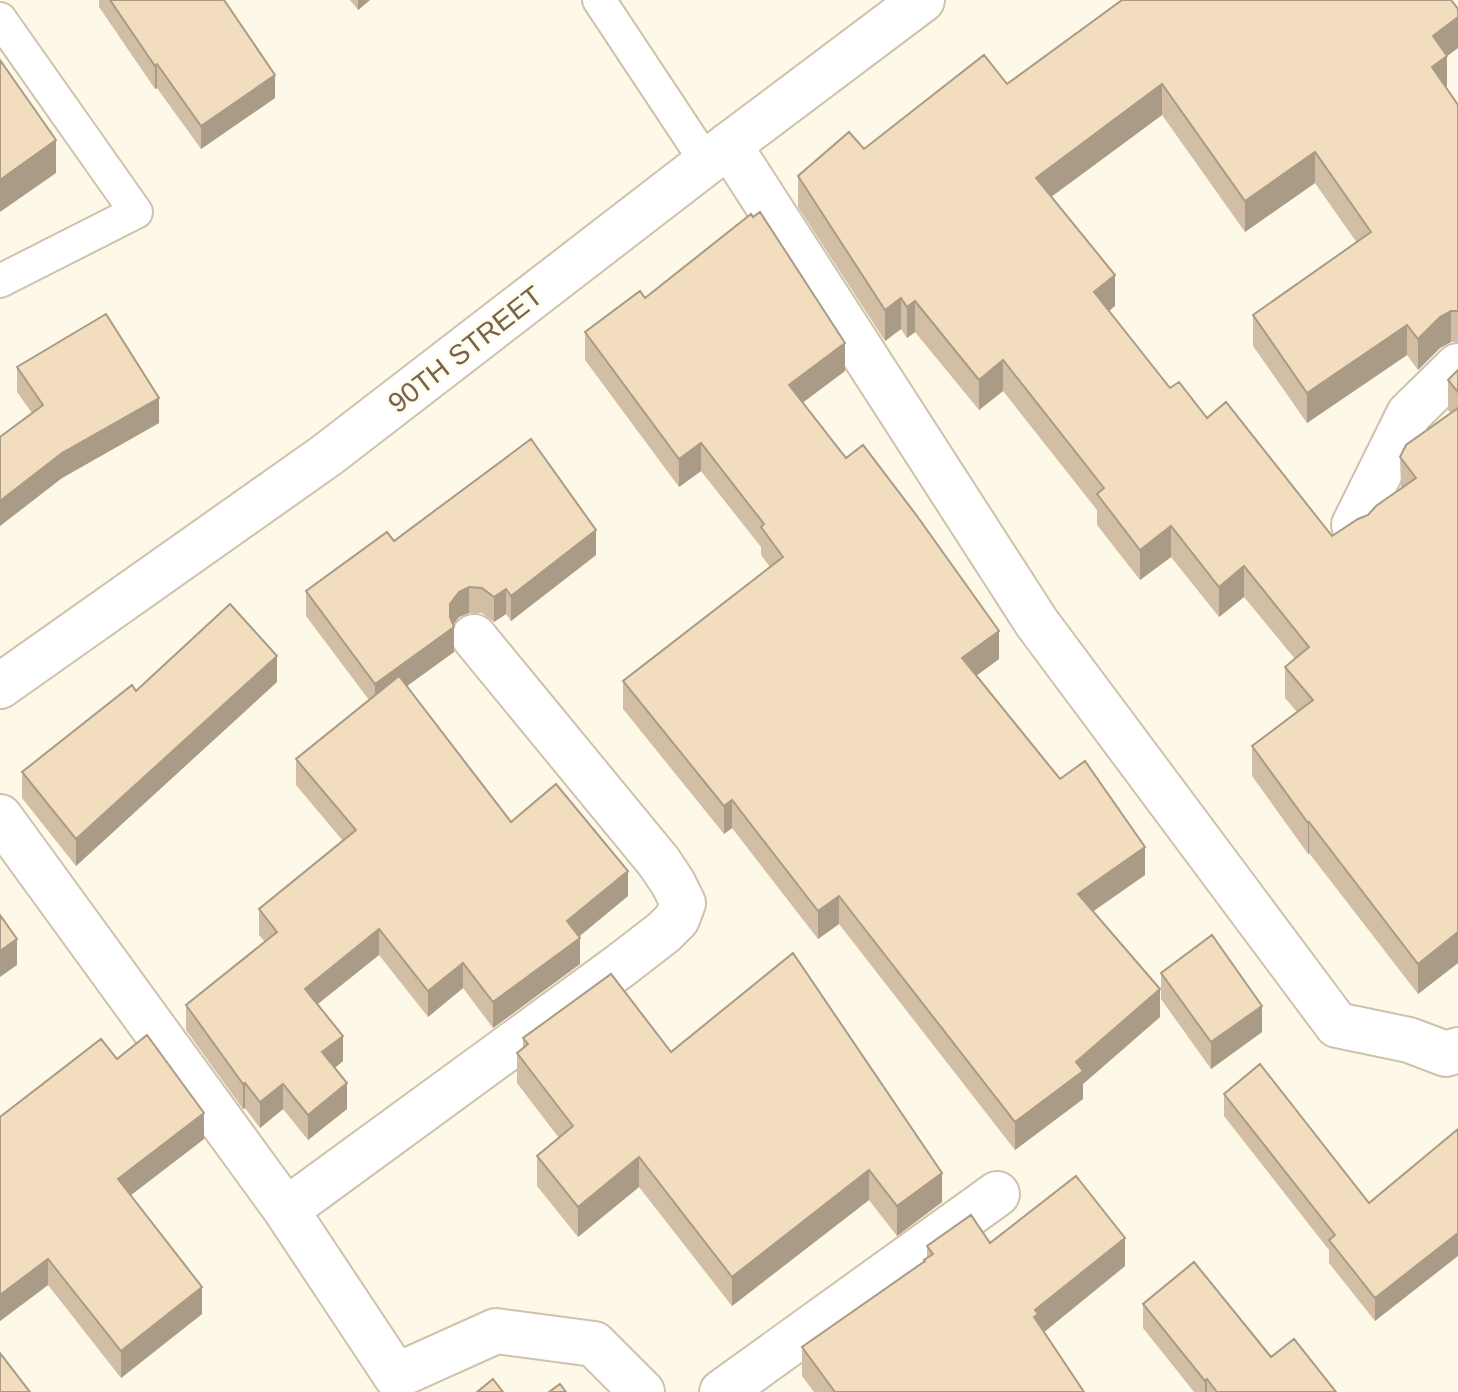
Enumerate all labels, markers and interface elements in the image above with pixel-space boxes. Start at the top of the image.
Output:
street label: 90TH STREET [382,280,548,419]

